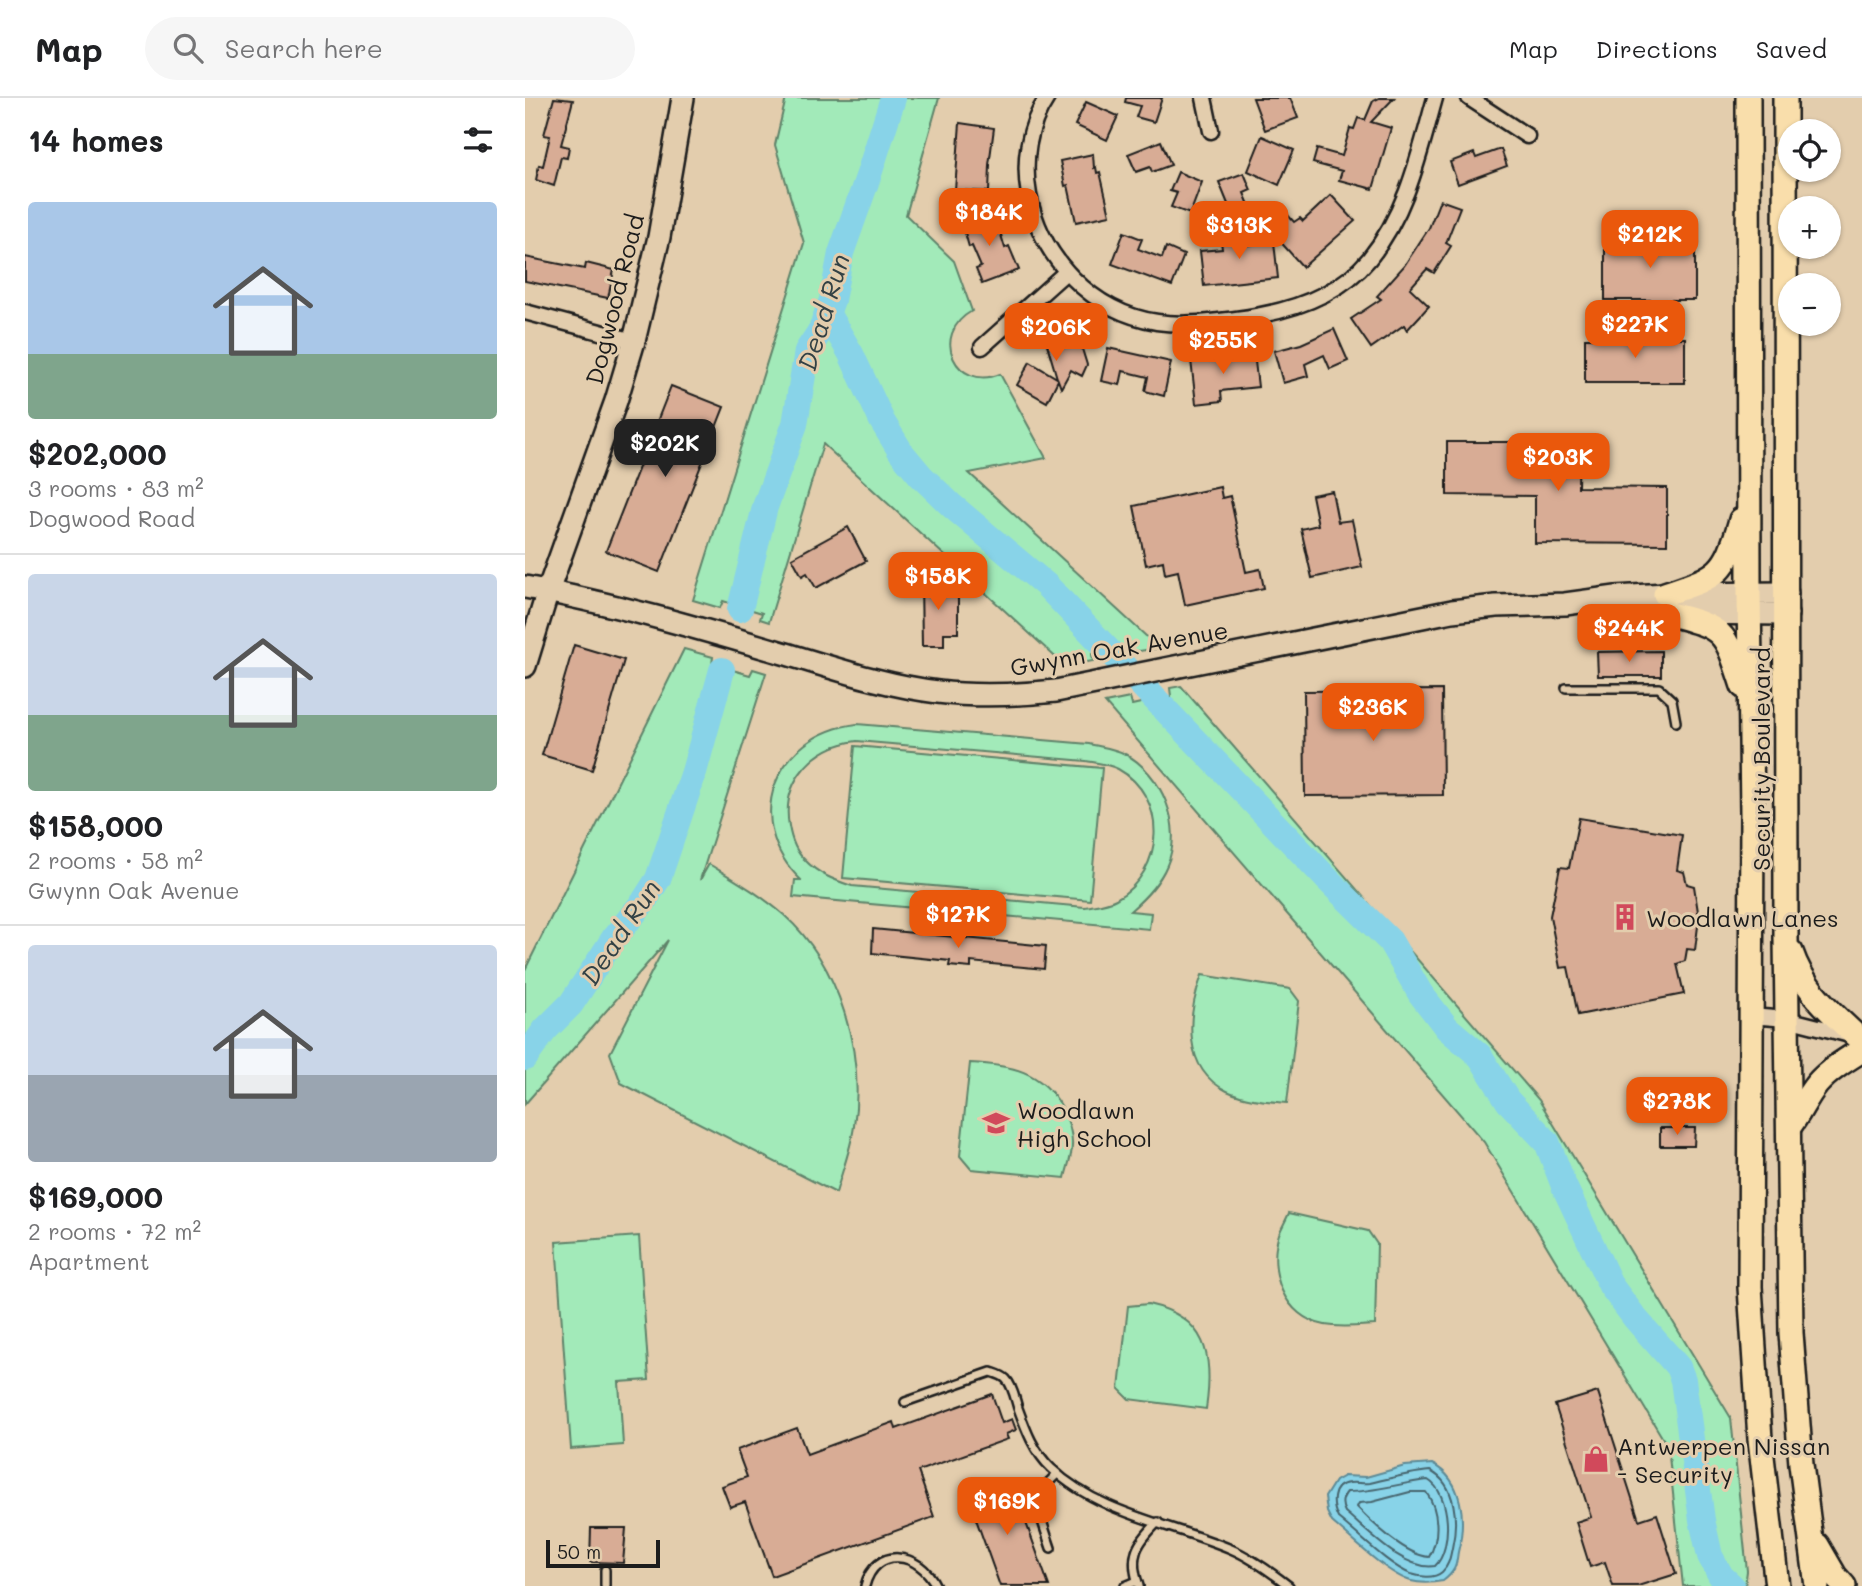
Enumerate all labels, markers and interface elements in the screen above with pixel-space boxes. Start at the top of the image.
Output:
search box [145,17,635,80]
text: Map [35,27,103,70]
icon: search [169,29,207,67]
text: Search here [225,31,383,65]
text: Map [1509,33,1558,64]
text: Directions [1596,33,1718,64]
text: Saved [1756,33,1827,64]
map controls [1778,119,1841,336]
button: locate [1778,119,1841,182]
text: 14 homes [28,120,164,160]
icon: filters [459,121,497,159]
pin: $184K [940,188,1038,248]
text: $184K [955,196,1023,226]
button: + [1778,196,1841,259]
pin: $313K [1190,202,1288,261]
text: $313K [1205,209,1273,239]
street label: Dogwood Road [578,211,650,387]
pin: $212K [1601,211,1699,270]
text: $212K [1617,218,1683,248]
icon: home [200,248,326,374]
water label: Dead Run [789,250,857,374]
button: − [1778,273,1841,336]
pin: $227K [1586,300,1684,360]
pin: $206K [1007,303,1105,363]
text: $227K [1601,308,1669,338]
text: $206K [1021,311,1091,341]
pin: $255K [1174,316,1272,376]
text: $255K [1188,324,1258,354]
pin: $202K [616,420,714,479]
text: $202K [630,427,700,457]
text: $202,000 [28,433,166,473]
pin: $203K [1509,434,1607,493]
text: $203K [1523,441,1593,471]
text: 3 rooms · 83 m² [28,473,204,503]
text: Dogwood Road [28,503,195,533]
pin: $158K [889,552,987,612]
text: $158K [904,560,972,590]
pin: $244K [1580,604,1678,664]
text: $244K [1593,612,1665,642]
street label: Gwynn Oak Avenue [1008,614,1230,682]
icon: home [200,620,326,746]
street label: Security Boulevard [1745,647,1776,871]
pin: $236K [1324,684,1422,743]
text: $236K [1338,691,1408,721]
text: $158,000 [28,805,163,845]
text: 2 rooms · 58 m² [28,845,203,875]
water label: Dead Run [572,873,668,991]
text: Gwynn Oak Avenue [28,875,239,905]
pin: $127K [909,890,1007,950]
text: $127K [925,898,991,928]
building icon: Woodlawn Lanes [1610,902,1640,932]
place label: Woodlawn Lanes [1646,902,1839,933]
icon: home [200,991,326,1117]
pin: $278K [1628,1077,1726,1137]
text: $278K [1642,1085,1712,1115]
place label: Woodlawn High School [1017,1094,1152,1153]
school or university icon: Woodlawn High School [981,1108,1011,1138]
text: $169,000 [28,1176,163,1216]
text: 2 rooms · 72 m² [28,1216,201,1246]
text: Apartment [28,1246,150,1276]
place label: Antwerpen Nissan - Security [1617,1430,1830,1489]
shop icon: Antwerpen Nissan - Security [1581,1444,1611,1474]
pin: $169K [958,1478,1056,1537]
text: $169K [973,1485,1041,1515]
scale bar [546,1537,660,1569]
text: 50 m [557,1539,601,1564]

